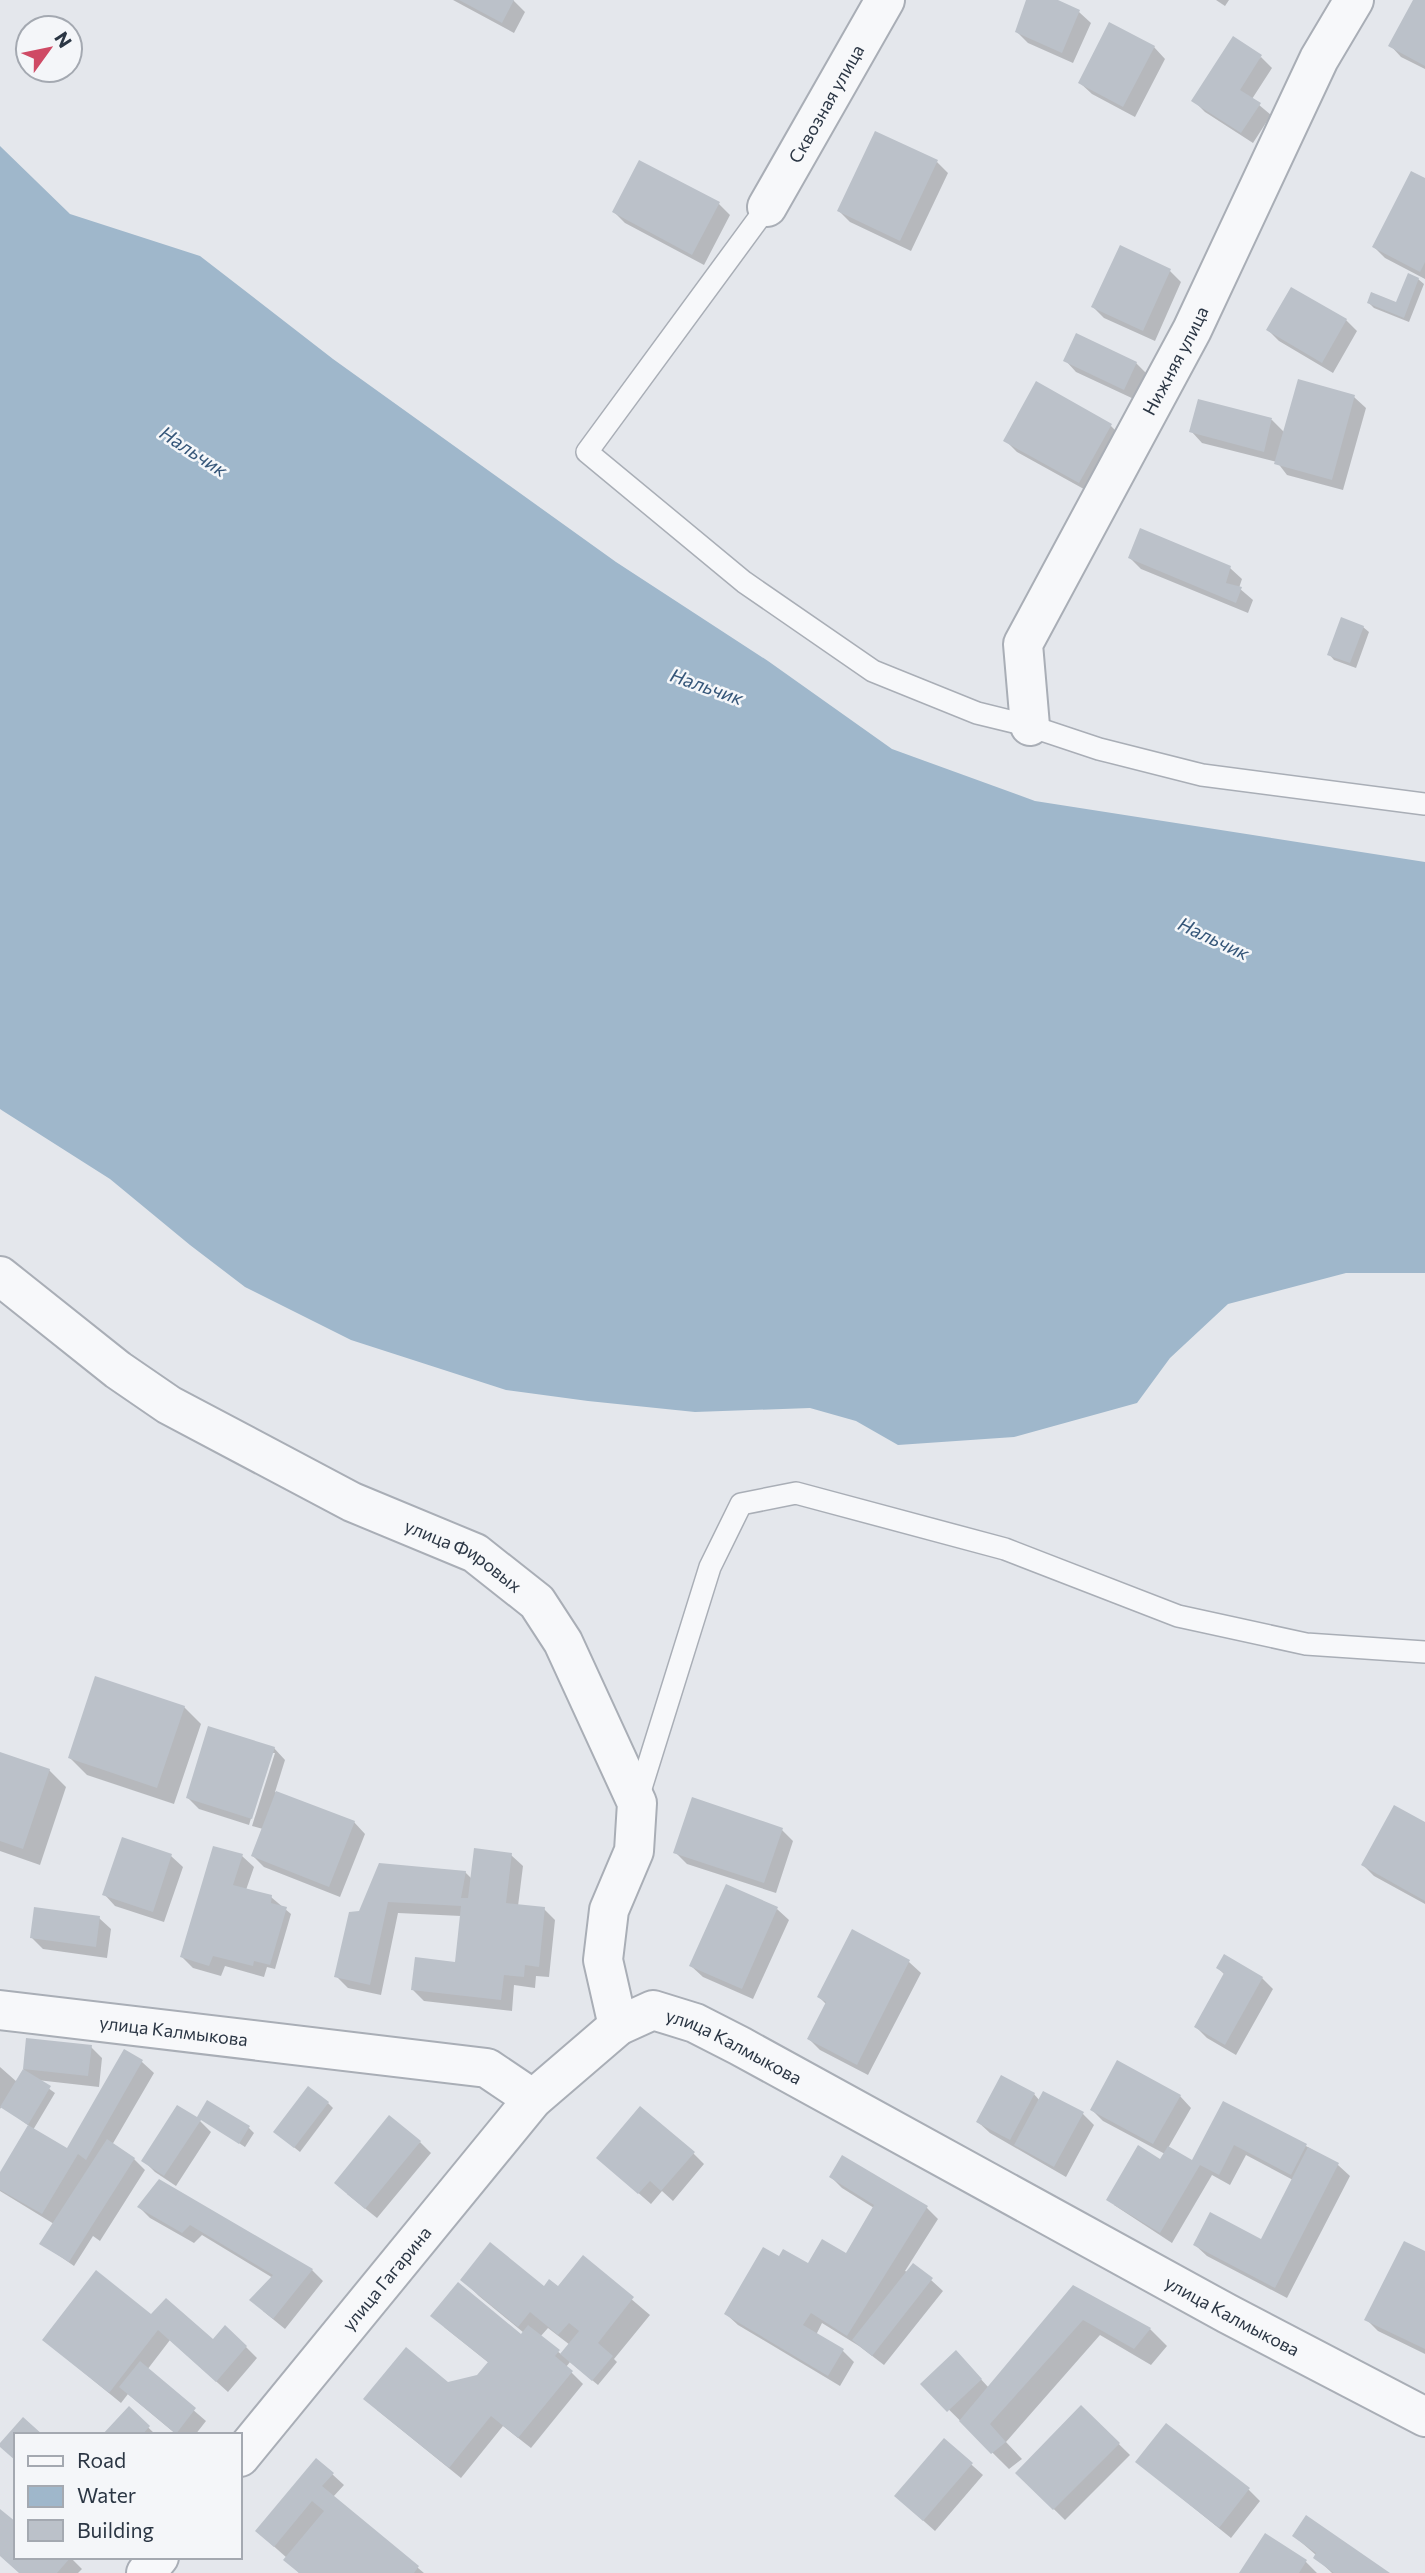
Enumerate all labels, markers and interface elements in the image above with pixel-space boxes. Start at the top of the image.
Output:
north arrow [14,14,84,84]
text: N [50,27,77,52]
street label: Сквозная улица [783,40,868,167]
street label: Нижняя улица [1137,303,1213,419]
water label: Нальчик [156,421,233,482]
water label: Нальчик [667,663,747,710]
water label: Нальчик [1175,912,1254,965]
street label: улица Фировых [402,1514,527,1597]
street label: улица Калмыкова [663,2004,806,2089]
street label: улица Калмыкова [98,2011,249,2050]
street label: улица Гагарина [337,2222,435,2335]
street label: улица Калмыкова [1161,2271,1303,2360]
legend [14,2433,242,2559]
text: Road [77,2447,126,2472]
text: Water [77,2482,136,2507]
text: Building [77,2517,154,2542]

